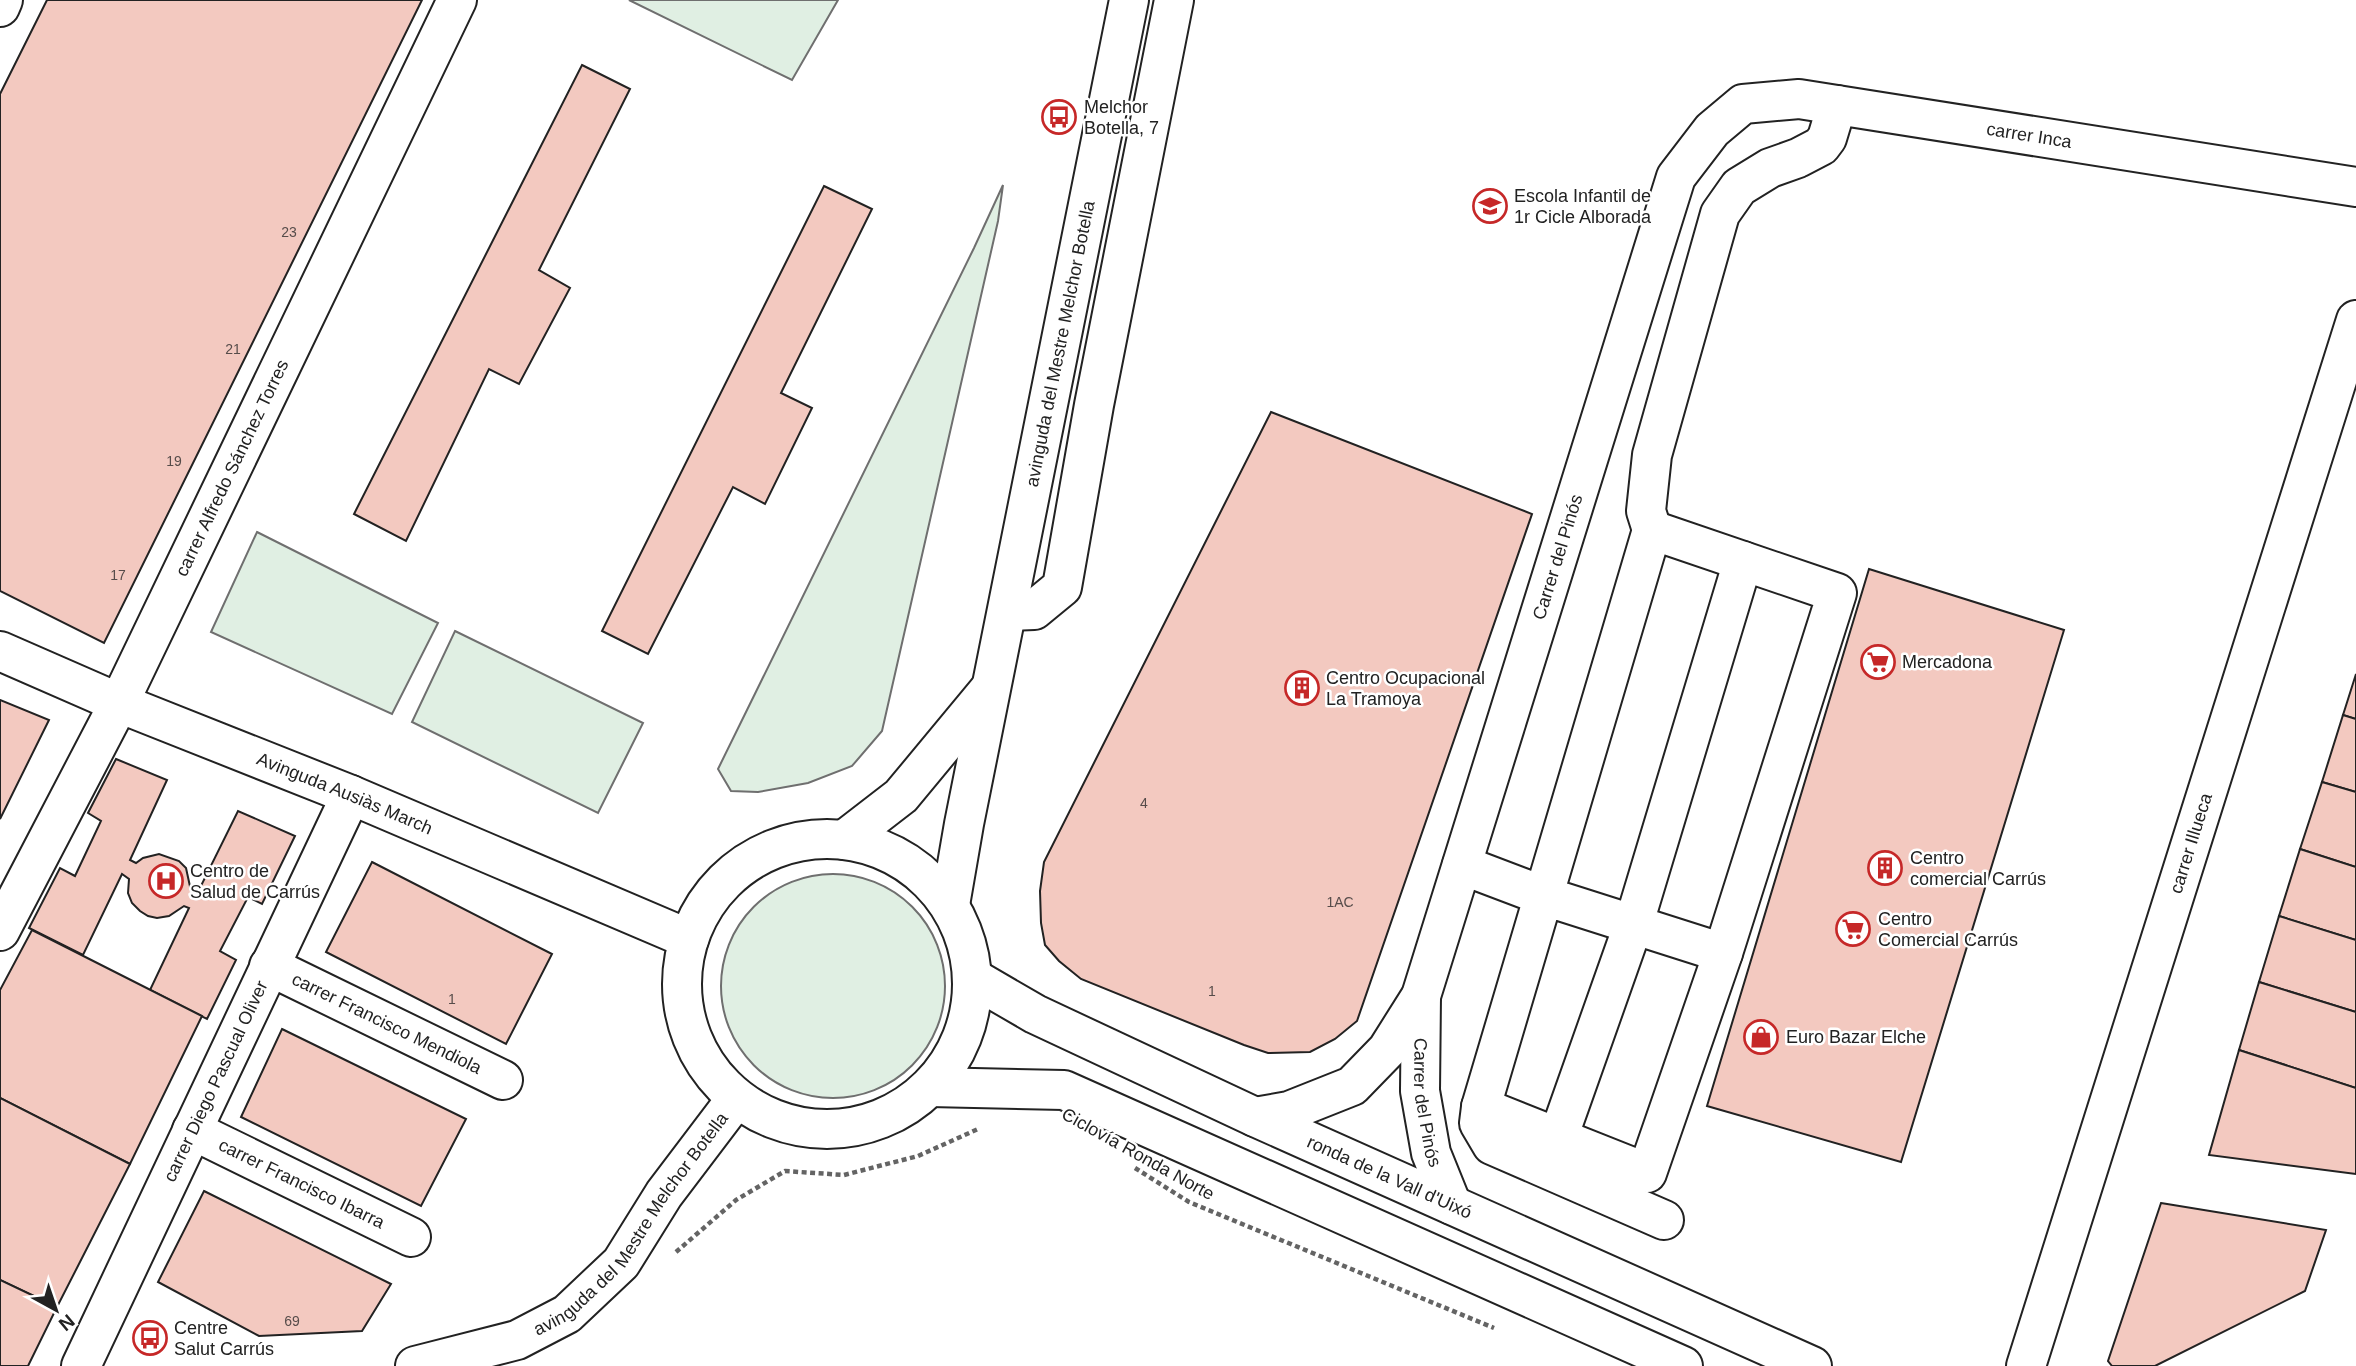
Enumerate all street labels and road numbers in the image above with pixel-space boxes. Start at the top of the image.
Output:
street label: carrer Inca [1985,119,2074,152]
street label: avinguda del Mestre Melchor Botella [1022,198,1099,489]
street label: carrer Alfredo Sánchez Torres [171,356,293,579]
street label: Carrer del Pinós [1529,492,1587,622]
street label: Avinguda Ausiàs March [254,749,435,838]
street label: carrer Illueca [2166,790,2216,896]
street label: carrer Francisco Mendiola [289,969,486,1078]
street label: carrer Diego Pascual Oliver [160,977,272,1185]
street label: Carrer del Pinós [1410,1038,1446,1170]
street label: Ciclovía Ronda Norte [1058,1104,1218,1204]
street label: avinguda del Mestre Melchor Botella [530,1108,733,1340]
street label: ronda de la Vall d'Uixó [1304,1132,1475,1223]
street label: carrer Francisco Ibarra [215,1135,389,1233]

